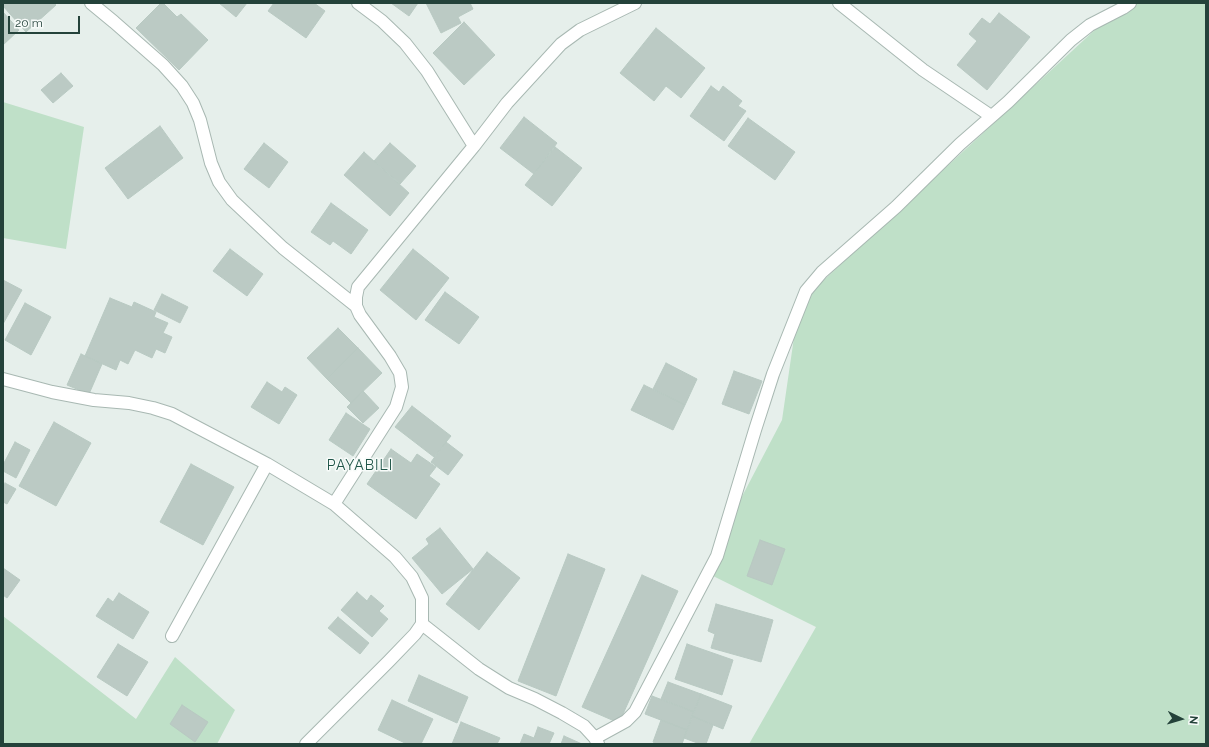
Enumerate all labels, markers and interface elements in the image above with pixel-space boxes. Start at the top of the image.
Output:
scale bar [10,8,82,34]
text: 20 m [15,16,43,30]
district label: PAYABILI [327,458,393,474]
north arrow [1161,699,1201,739]
text: N [1187,715,1200,725]

